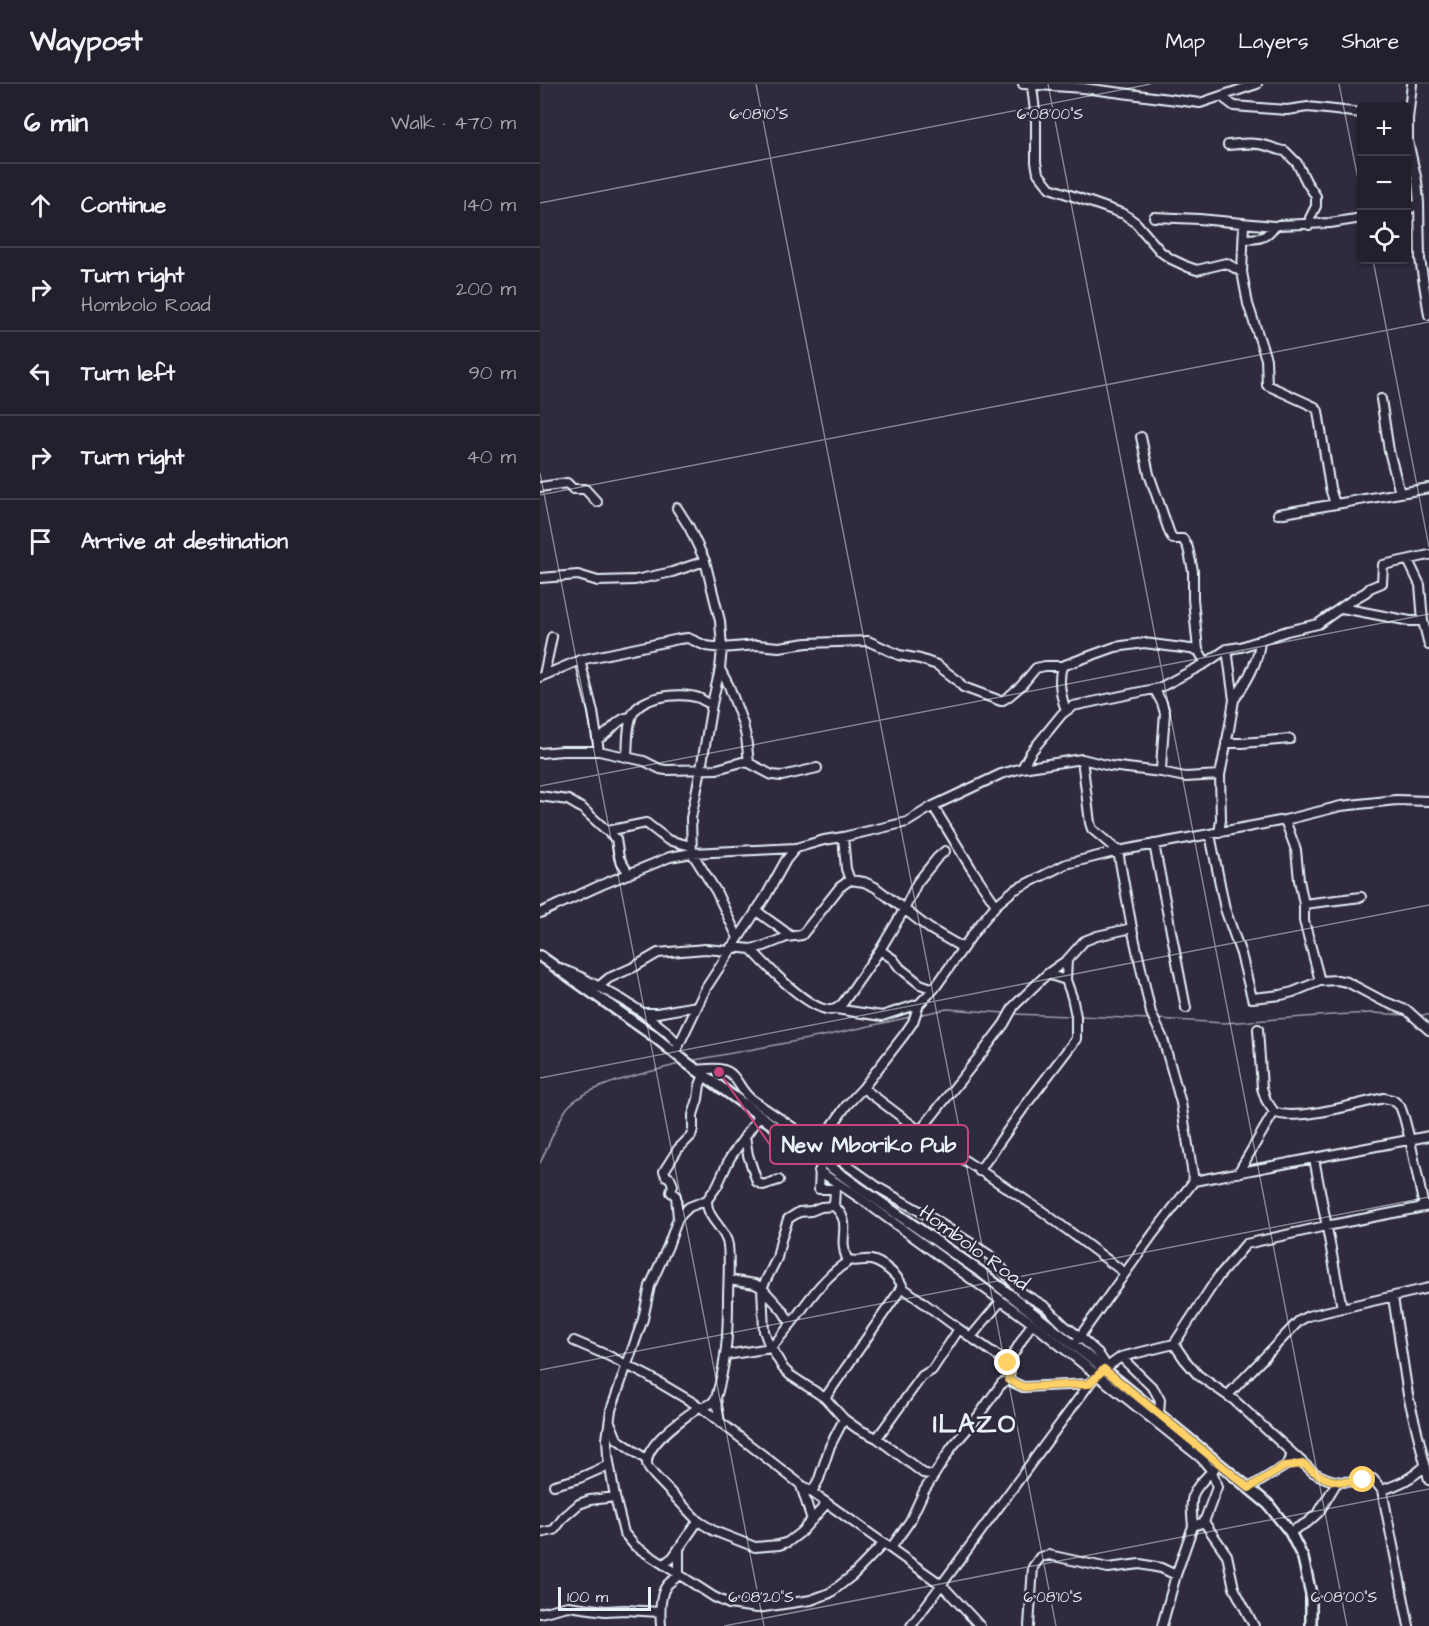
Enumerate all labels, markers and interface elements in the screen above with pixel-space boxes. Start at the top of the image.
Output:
text: Waypost [30,22,143,61]
text: Map [1165,27,1205,56]
text: Layers [1238,27,1308,56]
text: Share [1341,27,1399,56]
map controls [1357,102,1411,264]
button: + [1357,102,1411,156]
text: 6°08'10"S [730,104,789,125]
text: 6°08'00"S [1017,104,1084,125]
text: 6 min [24,105,88,141]
text: Walk · 470 m [391,109,516,137]
button: − [1357,156,1411,210]
icon: ahead [24,189,57,222]
text: Continue [81,190,166,221]
text: 140 m [464,191,516,219]
button: locate [1357,210,1411,264]
text: Turn right [81,260,184,291]
icon: right [24,273,57,306]
text: 200 m [456,275,516,303]
text: Hombolo Road [81,291,211,319]
icon: left [24,357,57,390]
text: Turn left [81,358,175,389]
text: 90 m [468,359,516,387]
icon: right [24,441,57,474]
text: Turn right [81,442,184,473]
text: 40 m [466,443,516,471]
icon: arrive [24,525,57,558]
text: Arrive at destination [81,526,288,557]
callout: New Mboriko Pub [770,1125,968,1164]
text: New Mboriko Pub [782,1131,957,1160]
street label: Hombolo Road [913,1199,1035,1297]
route end [994,1349,1020,1375]
district label: ILAZO [933,1406,1017,1442]
route start [1349,1466,1375,1492]
scale bar [558,1584,651,1612]
text: 100 m [567,1586,608,1608]
text: 6°08'20"S [728,1587,794,1608]
text: 6°08'10"S [1024,1587,1083,1608]
text: 6°08'00"S [1311,1587,1378,1608]

